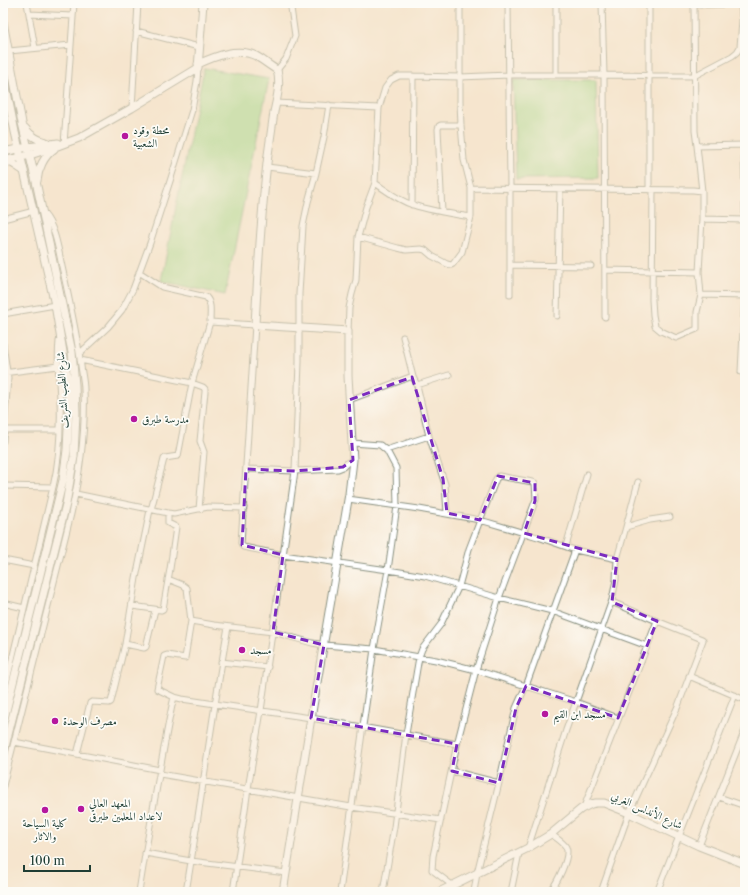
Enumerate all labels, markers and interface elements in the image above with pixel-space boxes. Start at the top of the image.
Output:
place label: محطة وقود الشعبية [133,123,170,150]
marker: محطة وقود الشعبية [120,131,130,141]
street label: شارع الطيب الشريف [53,351,74,429]
place label: مدرسة طبرق [142,412,189,426]
marker: مدرسة طبرق [129,414,139,424]
place label: مسجد [250,643,272,657]
marker: مسجد [237,645,247,655]
place label: مسجد ابن القيم [553,707,606,725]
marker: مسجد ابن القيم [540,709,550,719]
place label: مصرف الوحدة [63,714,117,729]
marker: مصرف الوحدة [50,716,60,726]
street label: شارع الأندلس الغربي [608,787,685,835]
place label: المعهد العالي لاعداد المعلمين طبرق [89,796,162,823]
marker: المعهد العالي لاعداد المعلمين طبرق [76,804,86,814]
marker: كلية السياحة والاثار [40,805,50,815]
place label: كلية السياحة والاثار [23,816,67,843]
scale bar [24,847,90,873]
text: 100 m [30,853,65,868]

